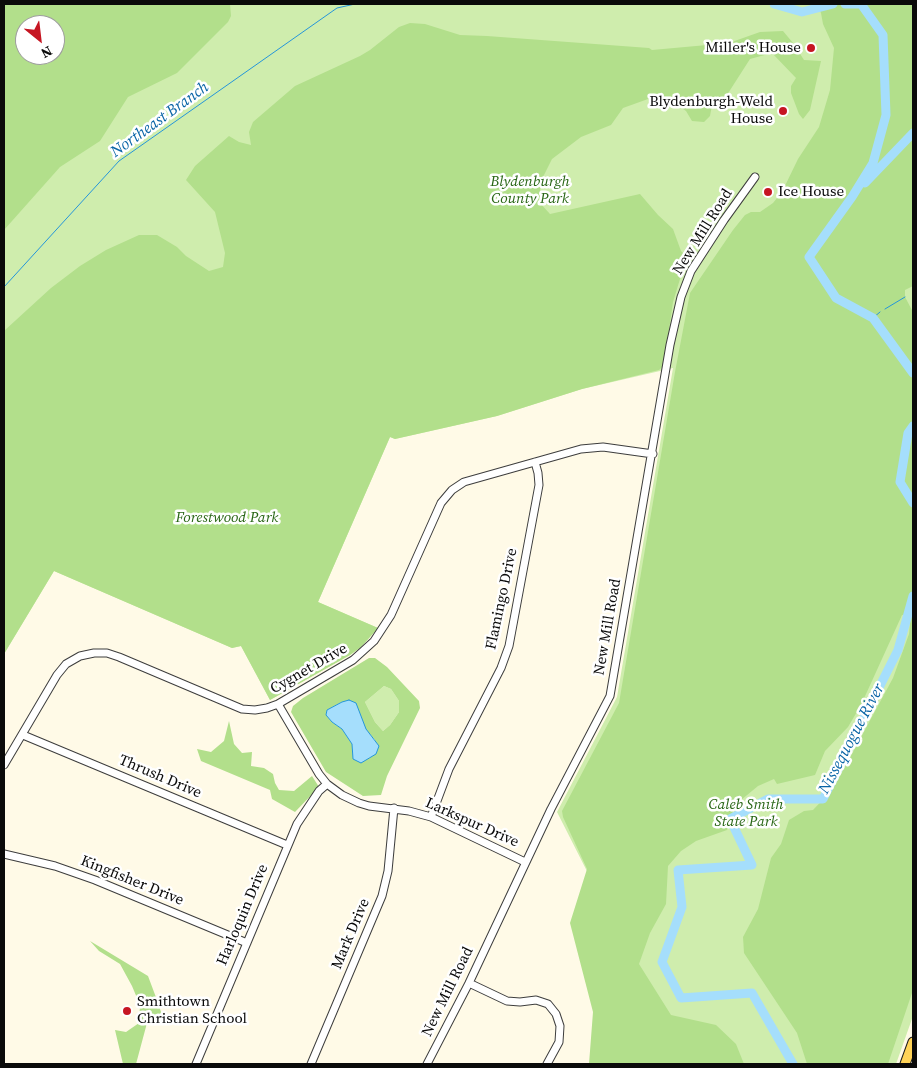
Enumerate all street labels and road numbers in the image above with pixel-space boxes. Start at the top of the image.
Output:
street label: New Mill Road [669,186,737,278]
street label: Flamingo Drive [482,547,522,651]
street label: New Mill Road [591,577,625,677]
street label: Cygnet Drive [267,640,351,698]
street label: Thrush Drive [116,751,204,803]
street label: Larkspur Drive [422,794,522,852]
street label: Kingfisher Drive [78,852,186,910]
street label: Harloquin Drive [214,862,272,968]
street label: Mark Drive [328,896,374,972]
street label: New Mill Road [418,944,478,1040]

